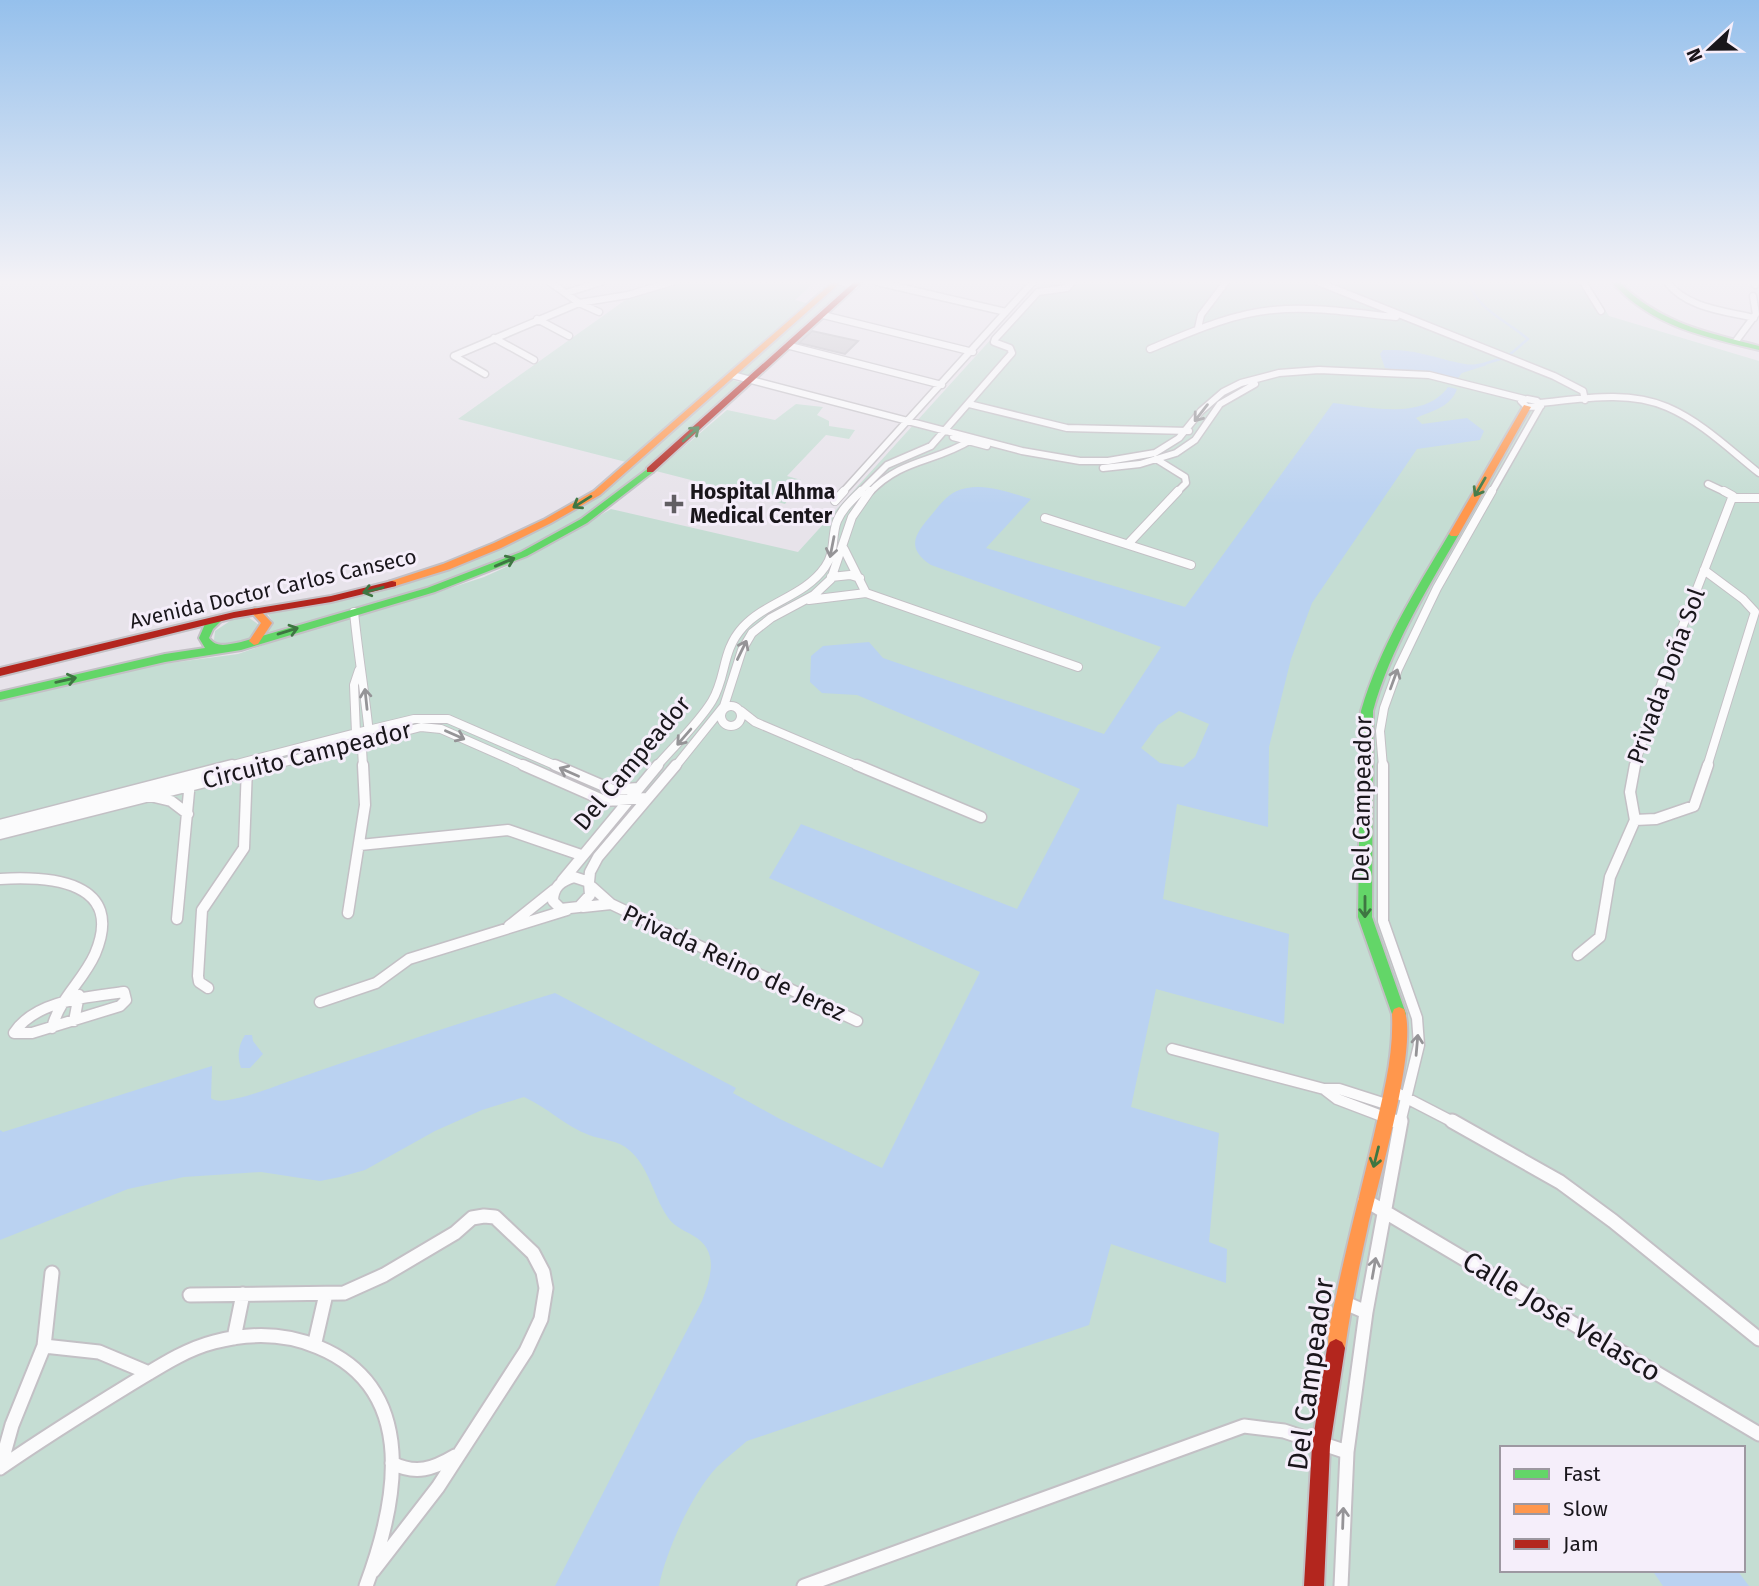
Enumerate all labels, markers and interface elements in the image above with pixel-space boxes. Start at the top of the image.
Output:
north arrow [1675,14,1745,84]
text: N [1682,45,1708,65]
one-way arrow [1194,403,1209,422]
one-way arrow [682,426,700,442]
one-way arrow [1473,476,1487,496]
place label: Hospital Alhma Medical Center [690,479,835,529]
marker: Hospital Alhma Medical Center [664,494,684,514]
one-way arrow [572,496,592,510]
one-way arrow [825,535,839,558]
street label: Avenida Doctor Carlos Canseco [127,543,419,635]
one-way arrow [493,555,515,568]
one-way arrow [362,584,384,597]
street label: Privada Doña Sol [1621,584,1711,768]
one-way arrow [277,623,299,636]
one-way arrow [736,640,749,661]
one-way arrow [1389,668,1401,690]
one-way arrow [54,673,77,686]
one-way arrow [360,688,373,711]
street label: Del Campeador [568,690,697,836]
street label: Circuito Campeador [200,715,415,794]
street label: Del Campeador [1347,715,1377,883]
one-way arrow [676,728,692,746]
one-way arrow [444,729,465,742]
one-way arrow [559,764,580,778]
one-way arrow [1358,895,1372,918]
street label: Privada Reino de Jerez [618,899,850,1027]
one-way arrow [1411,1034,1424,1057]
one-way arrow [1369,1145,1382,1168]
street label: Calle José Velasco [1457,1244,1667,1389]
one-way arrow [1367,1257,1381,1280]
street label: Del Campeador [1281,1275,1340,1473]
legend [1500,1446,1745,1572]
text: Fast [1563,1461,1601,1487]
text: Slow [1563,1496,1608,1522]
one-way arrow [1337,1507,1350,1530]
text: Jam [1563,1531,1599,1557]

